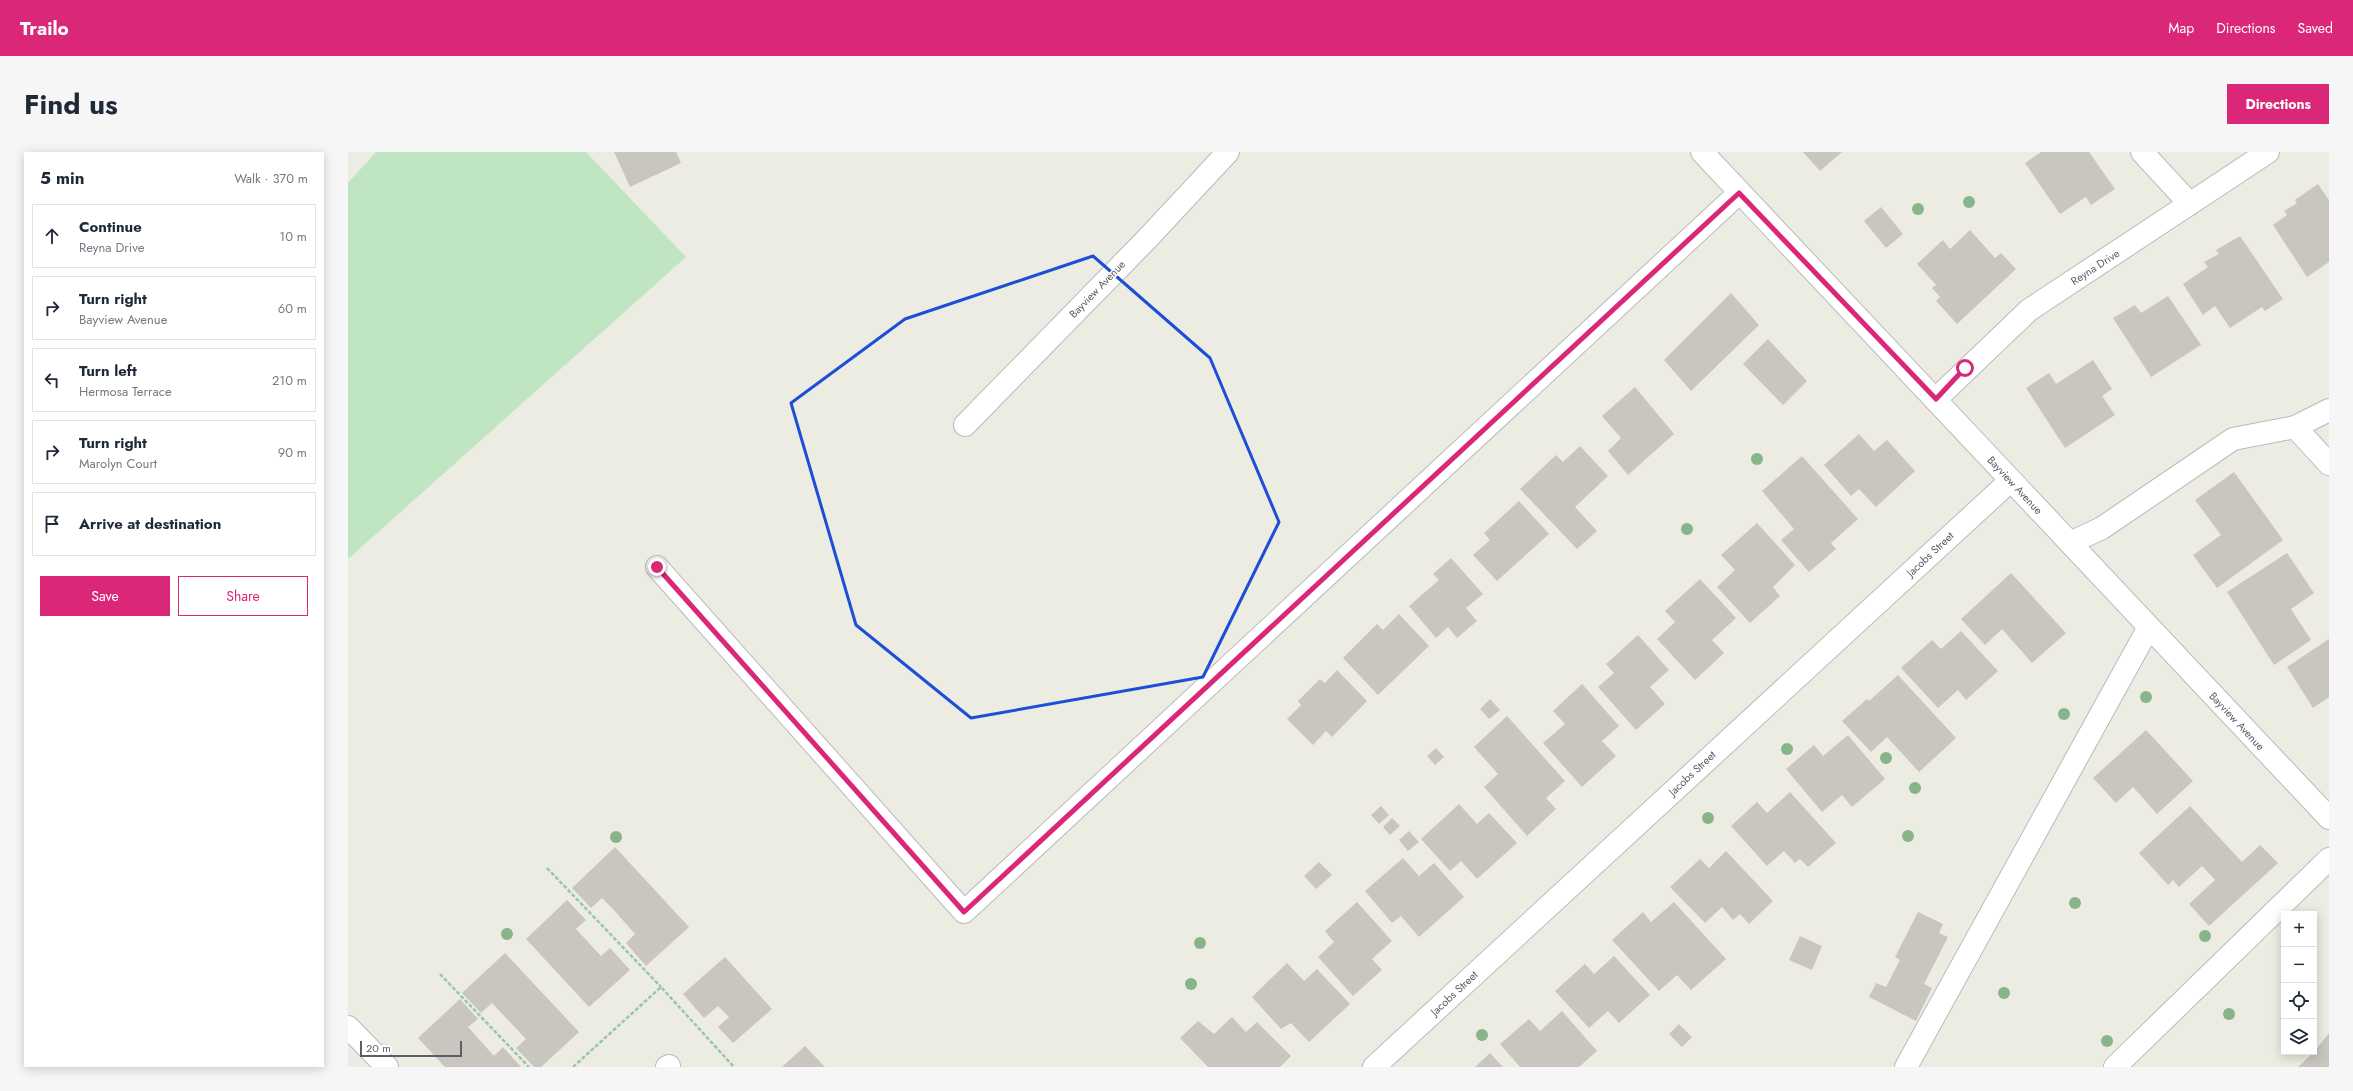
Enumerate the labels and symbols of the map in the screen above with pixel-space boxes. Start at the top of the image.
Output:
street label: Reyna Drive [2067,245,2123,289]
street label: Bayview Avenue [1065,256,1129,321]
route start [1956,359,1974,377]
street label: Bayview Avenue [1984,452,2047,518]
street label: Jacobs Street [1901,528,1957,581]
route end [648,558,666,576]
street label: Bayview Avenue [2206,688,2269,754]
street label: Jacobs Street [1663,747,1719,800]
street label: Jacobs Street [1425,967,1481,1020]
scale bar [360,1039,462,1058]

